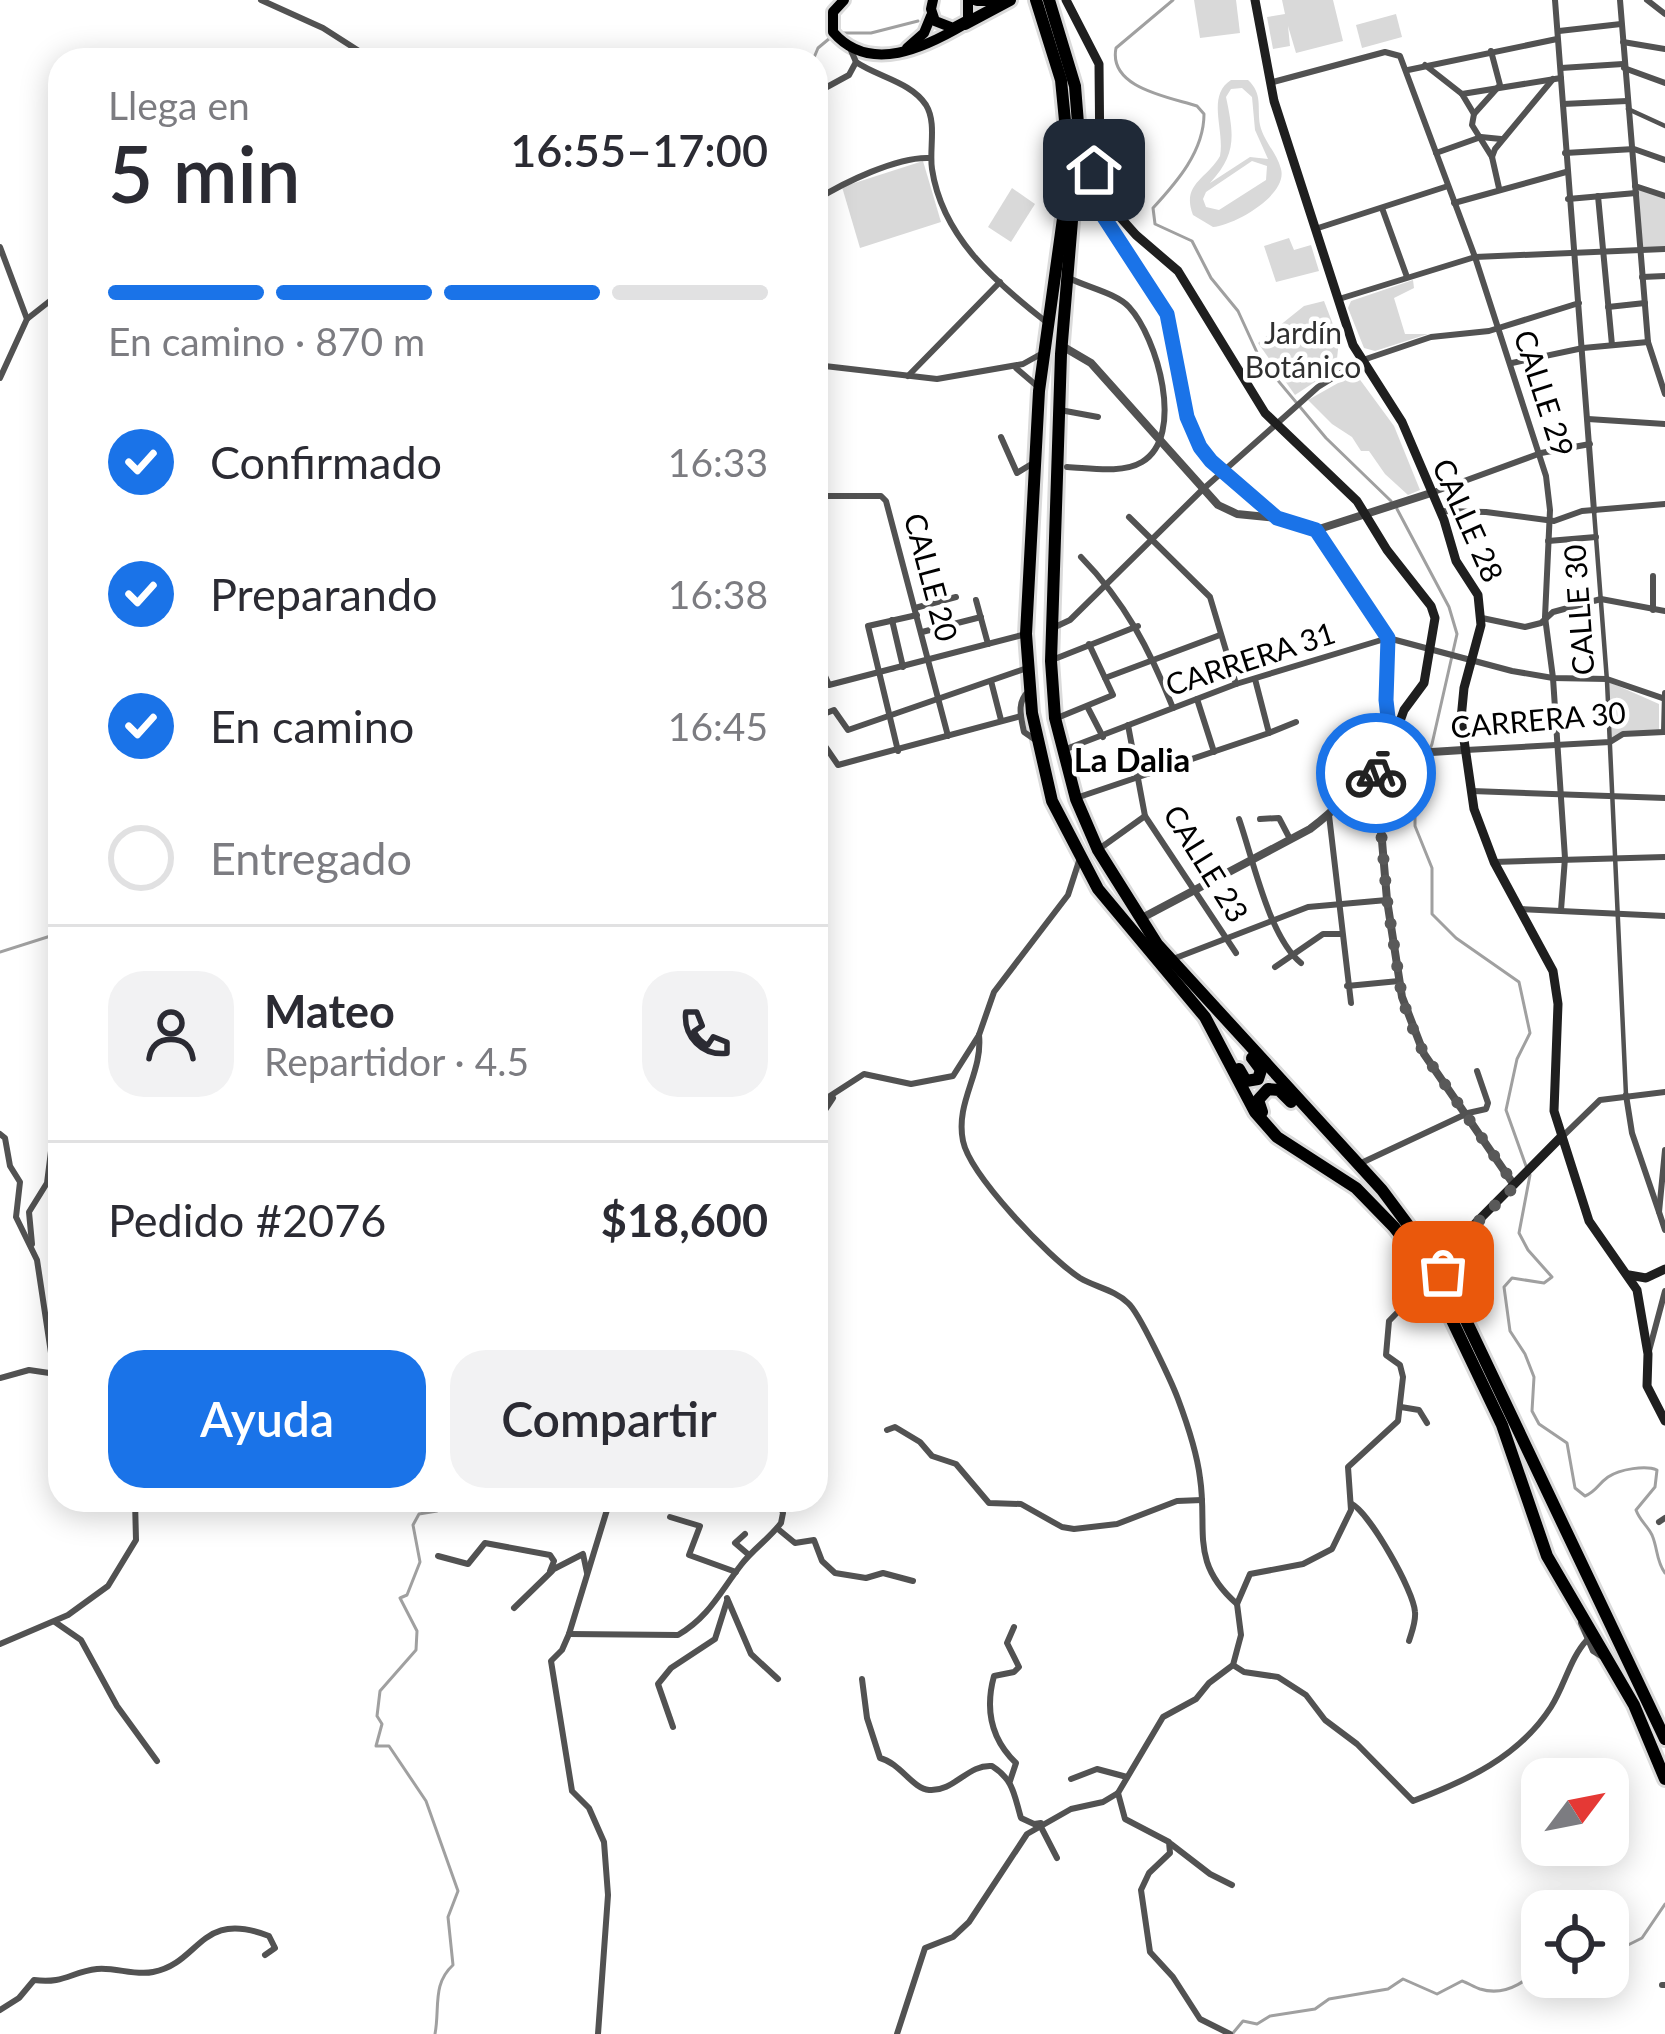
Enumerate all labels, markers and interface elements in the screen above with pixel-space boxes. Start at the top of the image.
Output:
text: Llega en [108,82,250,128]
pin [1043,119,1145,221]
text: 16:55–17:00 [510,123,768,177]
text: 5 min [108,126,301,220]
icon: home [1061,137,1127,203]
park label: Jardín Botánico [1245,314,1361,384]
text: En camino · 870 m [108,318,425,364]
street label: CALLE 29 [1508,325,1582,461]
icon: check [108,429,174,495]
text: Confirmado [210,435,442,489]
text: 16:33 [668,439,768,485]
street label: CALLE 28 [1426,453,1512,587]
street label: CALLE 20 [898,509,966,645]
street label: CALLE 30 [1555,543,1601,677]
icon: check [108,561,174,627]
text: Preparando [210,567,438,621]
text: 16:38 [668,571,768,617]
street label: CARRERA 31 [1161,614,1339,702]
icon: check [108,693,174,759]
street label: CARRERA 30 [1449,693,1627,745]
text: En camino [210,699,414,753]
text: 16:45 [668,703,768,749]
courier [1316,713,1436,833]
district label: La Dalia [1074,739,1190,779]
icon: bike [1343,740,1409,806]
street label: CALLE 23 [1157,798,1257,928]
text: Entregado [210,831,412,885]
button: person [108,971,234,1097]
button: phone [642,971,768,1097]
text: Mateo [264,984,395,1038]
text: Repartidor · 4.5 [264,1038,529,1084]
text: Pedido #2076 [108,1193,386,1247]
text: $18,600 [601,1193,768,1247]
pin [1392,1221,1494,1323]
icon: bag [1410,1239,1476,1305]
button: Ayuda [108,1350,426,1488]
button: Compartir [450,1350,768,1488]
north arrow [1521,1758,1629,1866]
map controls [1521,1758,1629,1998]
button: locate [1521,1890,1629,1998]

